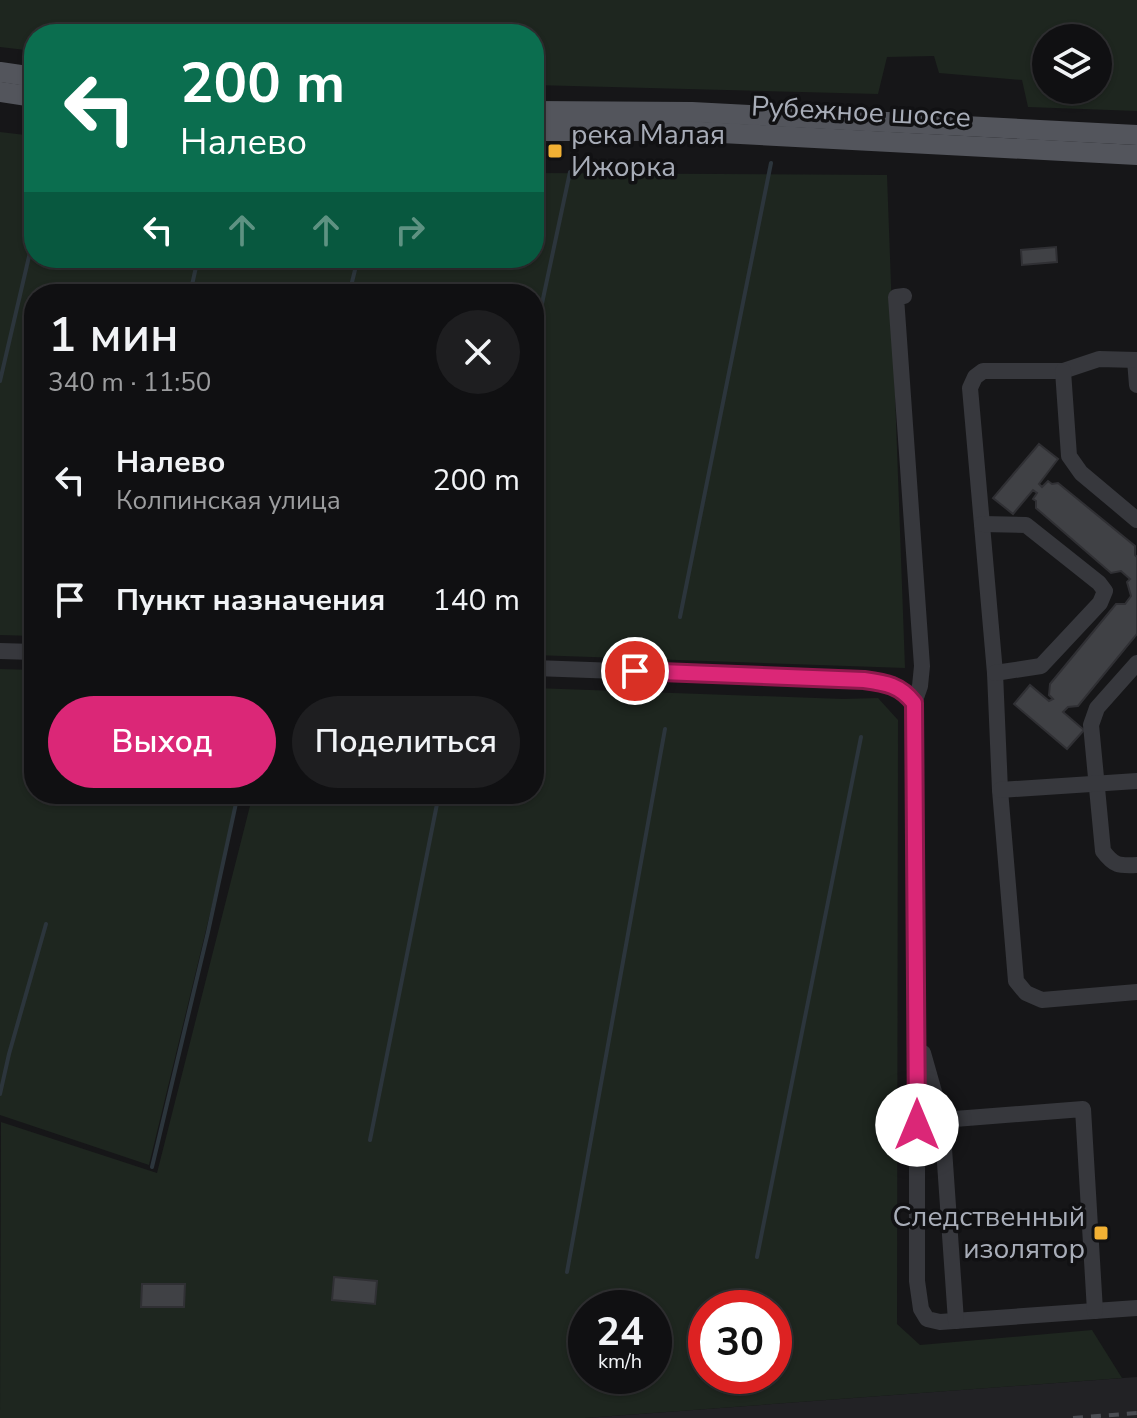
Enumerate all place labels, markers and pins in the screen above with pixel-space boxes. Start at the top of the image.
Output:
place label: река Малая Ижорка [571,116,725,186]
marker: река Малая Ижорка [546,142,564,160]
pin [601,637,669,705]
place label: Следственный изолятор [892,1198,1085,1268]
marker: Следственный изолятор [1092,1224,1110,1242]

